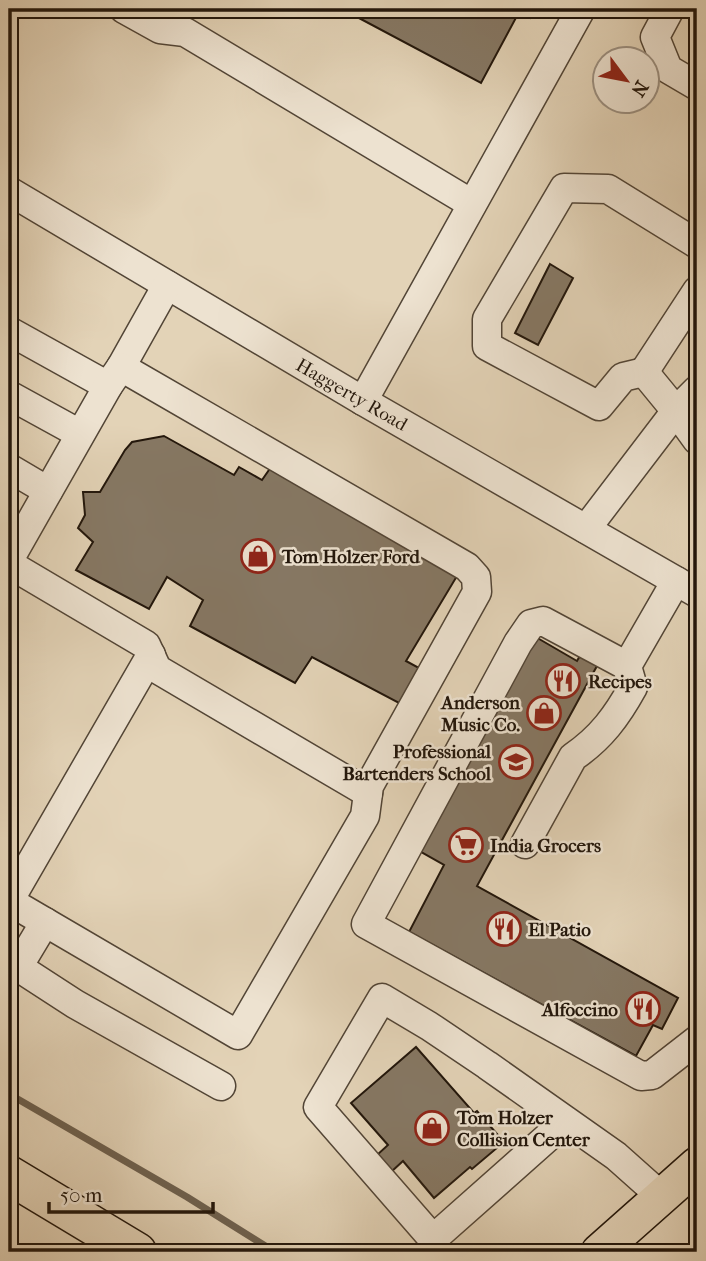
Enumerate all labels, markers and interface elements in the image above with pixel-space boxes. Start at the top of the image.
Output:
north arrow [590,46,660,116]
text: N [626,77,653,101]
street label: Haggerty Road [292,354,412,436]
shop icon: Tom Holzer Ford [239,537,277,575]
place label: Tom Holzer Ford [281,546,420,568]
restaurant icon: Recipes [544,662,582,700]
place label: Recipes [588,671,652,693]
place label: Anderson Music Co. [440,692,521,736]
shop icon: Anderson Music Co. [525,694,563,732]
place label: Professional Bartenders School [343,741,492,785]
school or university icon: Professional Bartenders School [497,743,535,781]
supermarket icon: India Grocers [447,826,485,864]
place label: India Grocers [490,835,601,857]
restaurant icon: El Patio [485,910,523,948]
place label: El Patio [528,919,591,941]
restaurant icon: Alfoccino [624,990,662,1028]
place label: Alfoccino [541,999,618,1021]
place label: Tom Holzer Collision Center [456,1107,591,1151]
shop icon: Tom Holzer Collision Center [413,1109,451,1147]
scale bar [49,1170,214,1214]
text: 50 m [60,1183,103,1207]

